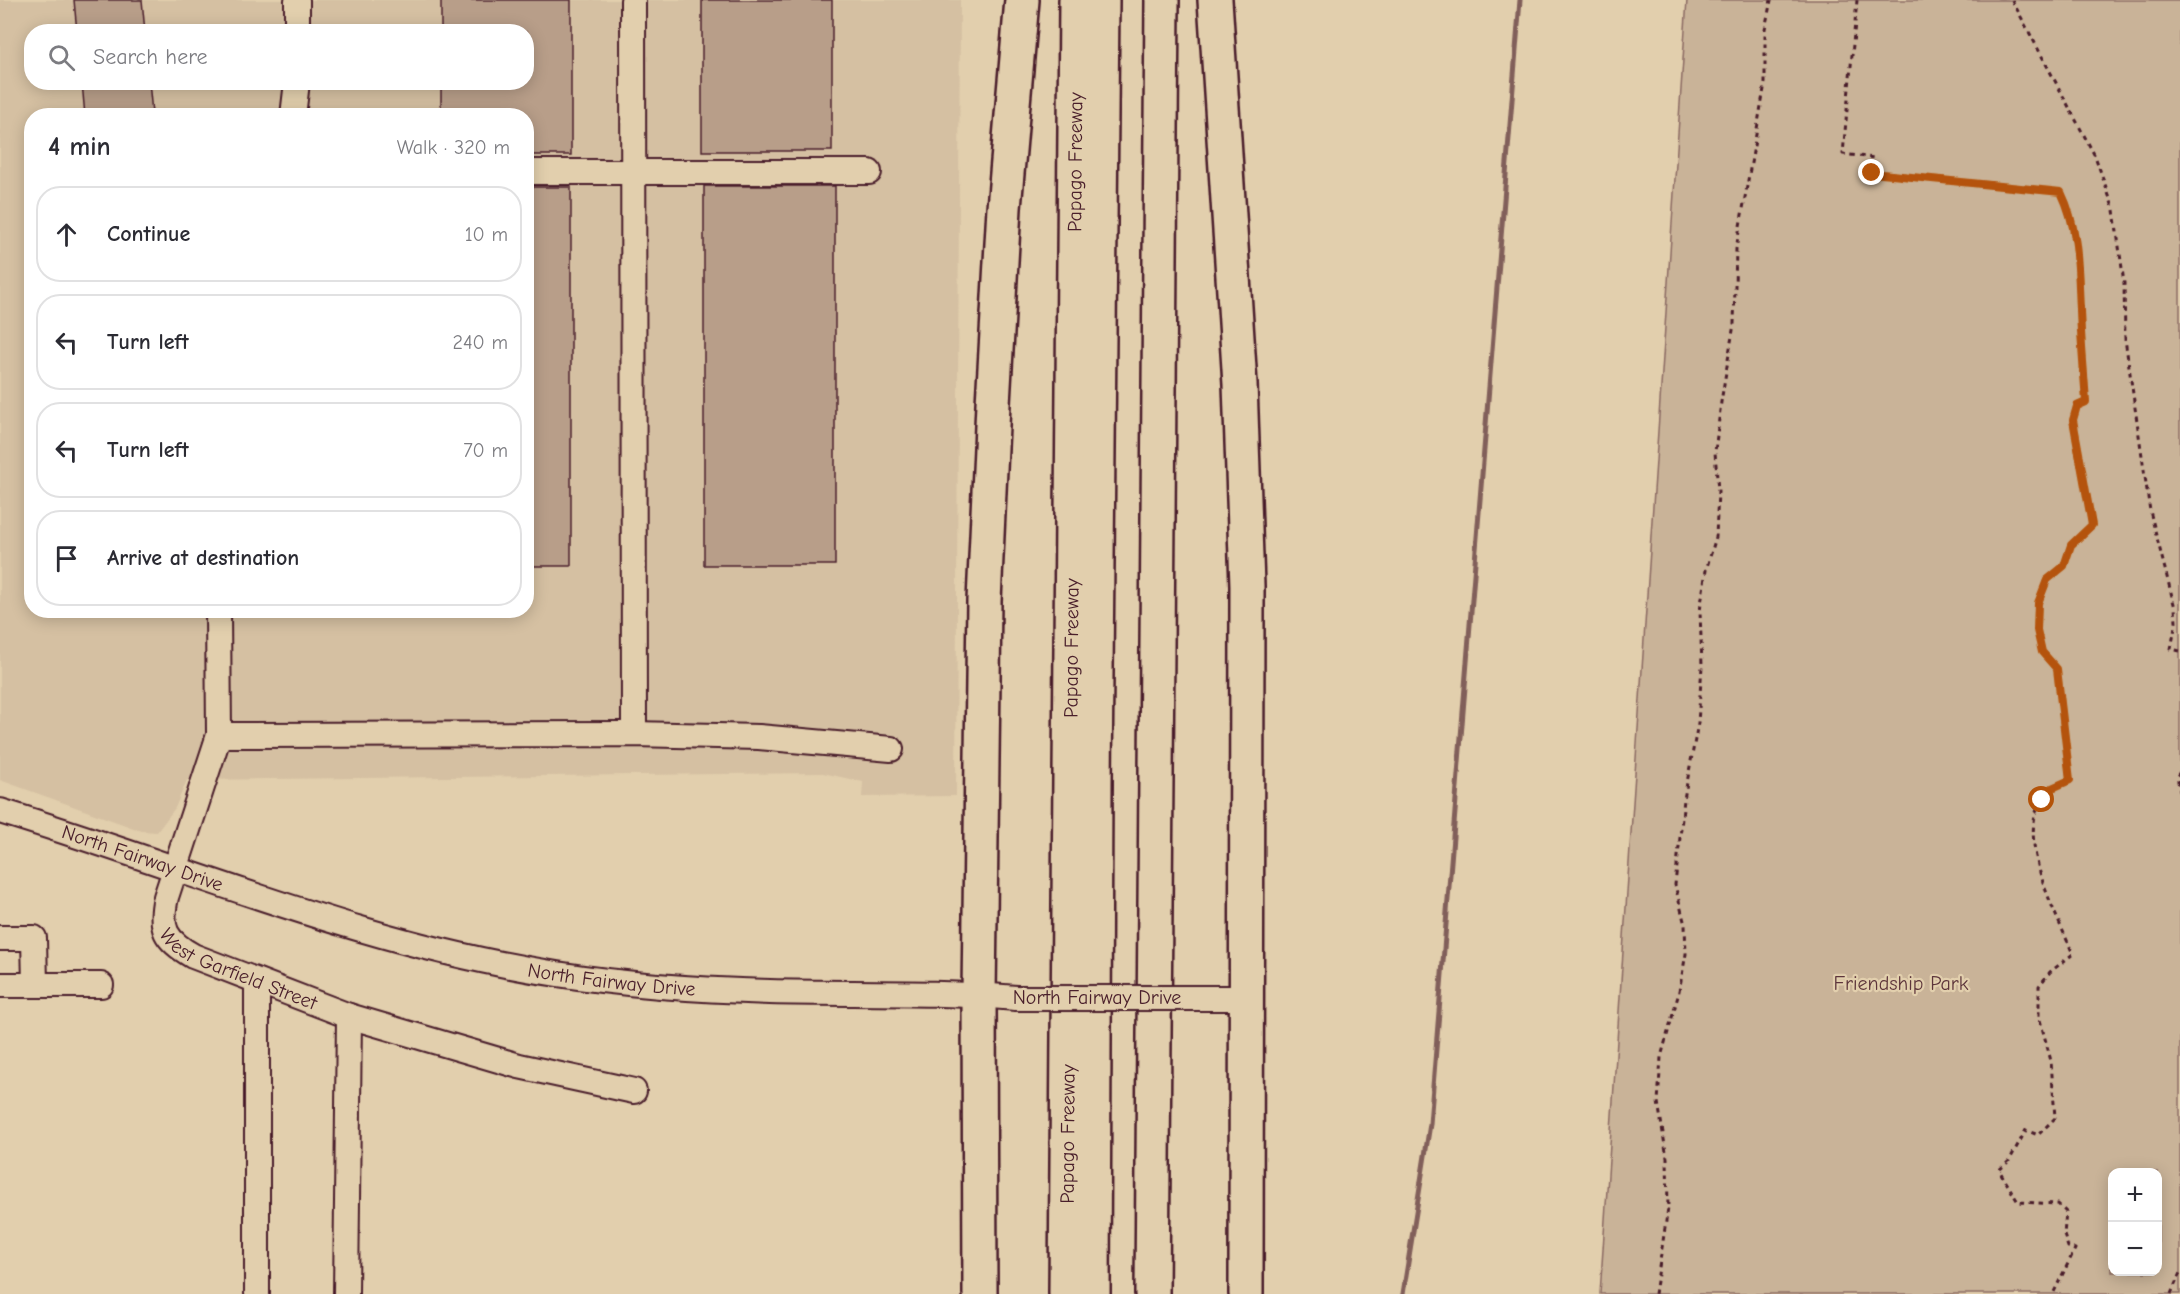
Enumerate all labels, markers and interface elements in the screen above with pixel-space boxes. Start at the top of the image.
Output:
search box [24,24,534,90]
icon: search [45,41,78,74]
text: Search here [93,44,208,70]
street label: Papago Freeway [1063,92,1087,232]
text: 4 min [48,132,111,162]
text: Walk · 320 m [397,136,510,159]
route end [1858,159,1884,185]
icon: ahead [50,218,83,251]
text: Continue [107,221,190,247]
text: 10 m [465,223,508,246]
icon: left [50,326,83,359]
text: Turn left [107,329,189,355]
text: 240 m [453,331,508,354]
icon: left [50,434,83,467]
text: Turn left [107,437,189,463]
text: 70 m [463,439,508,462]
icon: arrive [50,542,83,575]
text: Arrive at destination [107,545,299,571]
street label: Papago Freeway [1059,578,1084,718]
route start [2028,786,2054,812]
street label: North Fairway Drive [59,820,226,896]
street label: West Garfield Street [154,924,321,1015]
street label: North Fairway Drive [526,958,696,1001]
park label: Friendship Park [1834,972,1969,995]
street label: North Fairway Drive [1013,986,1181,1009]
street label: Papago Freeway [1056,1064,1080,1204]
map controls [2108,1168,2162,1276]
button: + [2108,1168,2162,1222]
button: − [2108,1222,2162,1276]

